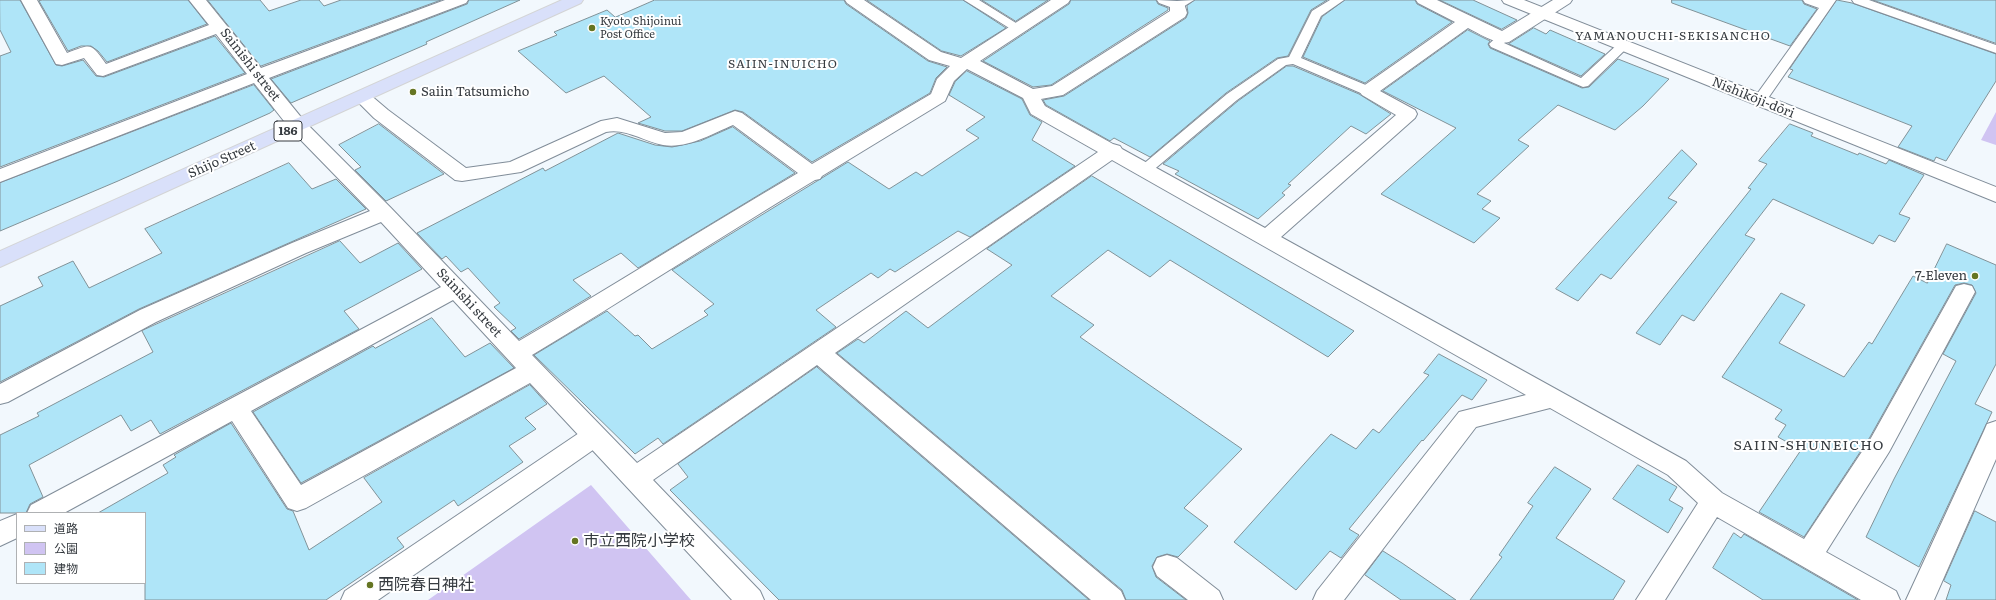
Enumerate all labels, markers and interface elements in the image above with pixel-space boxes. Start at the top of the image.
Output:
place label: Kyoto Shijoinui Post Office [600,15,681,41]
marker: Kyoto Shijoinui Post Office [587,23,597,33]
street label: Sainishi street [217,25,283,105]
district label: YAMANOUCHI-SEKISANCHO [1575,29,1771,43]
district label: SAIIN-INUICHO [728,57,838,71]
street label: Nishikōji-dōri [1709,74,1797,122]
place label: Saiin Tatsumicho [421,84,529,100]
marker: Saiin Tatsumicho [408,87,418,97]
road number: 186 [274,121,302,141]
street label: Shijo Street [186,138,258,182]
street label: Sainishi street [433,265,505,341]
place label: 7-Eleven [1915,268,1967,284]
marker: 7-Eleven [1970,271,1980,281]
district label: SAIIN-SHUNEICHO [1733,438,1885,454]
legend [16,512,146,584]
text: 道路 [54,519,78,537]
place label: 市立西院小学校 [583,531,695,551]
marker: 市立西院小学校 [570,536,580,546]
text: 公園 [54,539,78,557]
text: 建物 [54,559,78,577]
place label: 西院春日神社 [378,575,474,595]
marker: 西院春日神社 [365,580,375,590]

